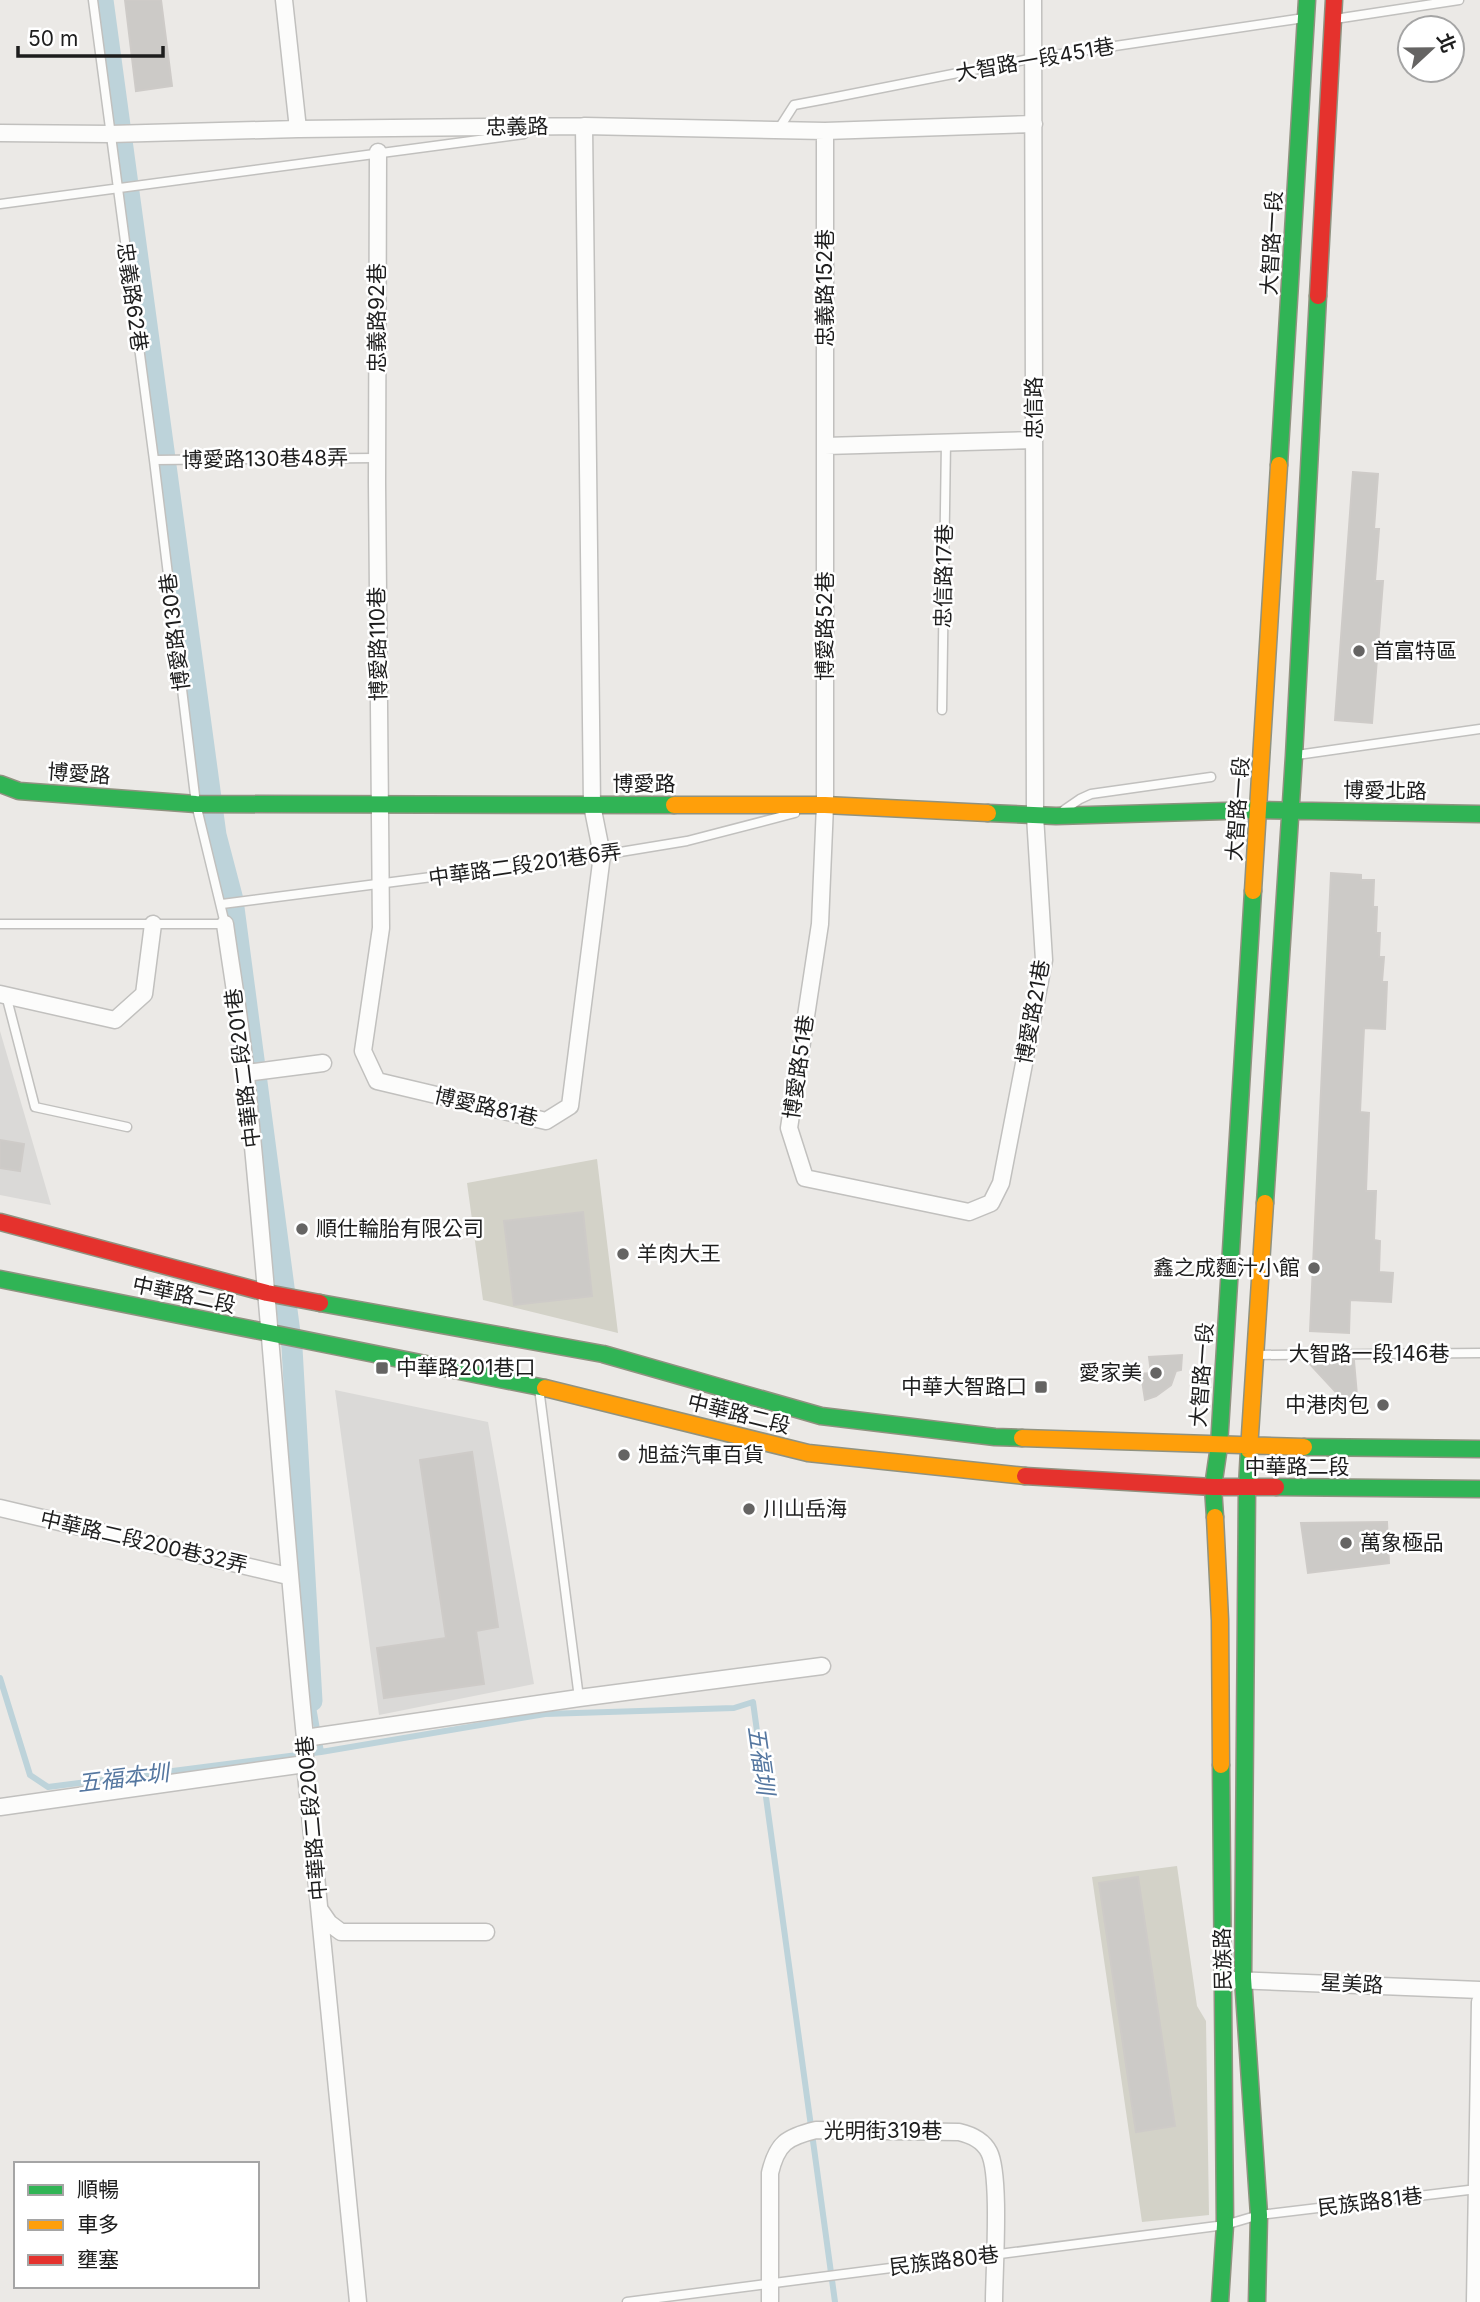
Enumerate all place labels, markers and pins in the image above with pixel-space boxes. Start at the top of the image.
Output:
place label: 首富特區 [1373,638,1457,663]
marker: 首富特區 [1351,643,1367,659]
place label: 順仕輪胎有限公司 [316,1216,484,1241]
marker: 順仕輪胎有限公司 [294,1221,310,1237]
place label: 羊肉大王 [637,1241,721,1266]
marker: 羊肉大王 [615,1246,631,1262]
place label: 鑫之成麵汁小館 [1153,1255,1300,1280]
marker: 鑫之成麵汁小館 [1306,1260,1322,1276]
place label: 中華路201巷口 [396,1355,536,1380]
marker: 中華路201巷口 [374,1360,390,1376]
place label: 愛家美 [1079,1360,1142,1385]
marker: 愛家美 [1148,1365,1164,1381]
place label: 中華大智路口 [901,1374,1027,1399]
marker: 中華大智路口 [1033,1379,1049,1395]
place label: 中港肉包 [1285,1392,1369,1417]
marker: 中港肉包 [1375,1397,1391,1413]
place label: 旭益汽車百貨 [638,1442,764,1467]
marker: 旭益汽車百貨 [616,1447,632,1463]
place label: 川山岳海 [763,1496,847,1521]
marker: 川山岳海 [741,1501,757,1517]
place label: 萬象極品 [1360,1530,1444,1555]
marker: 萬象極品 [1338,1535,1354,1551]

